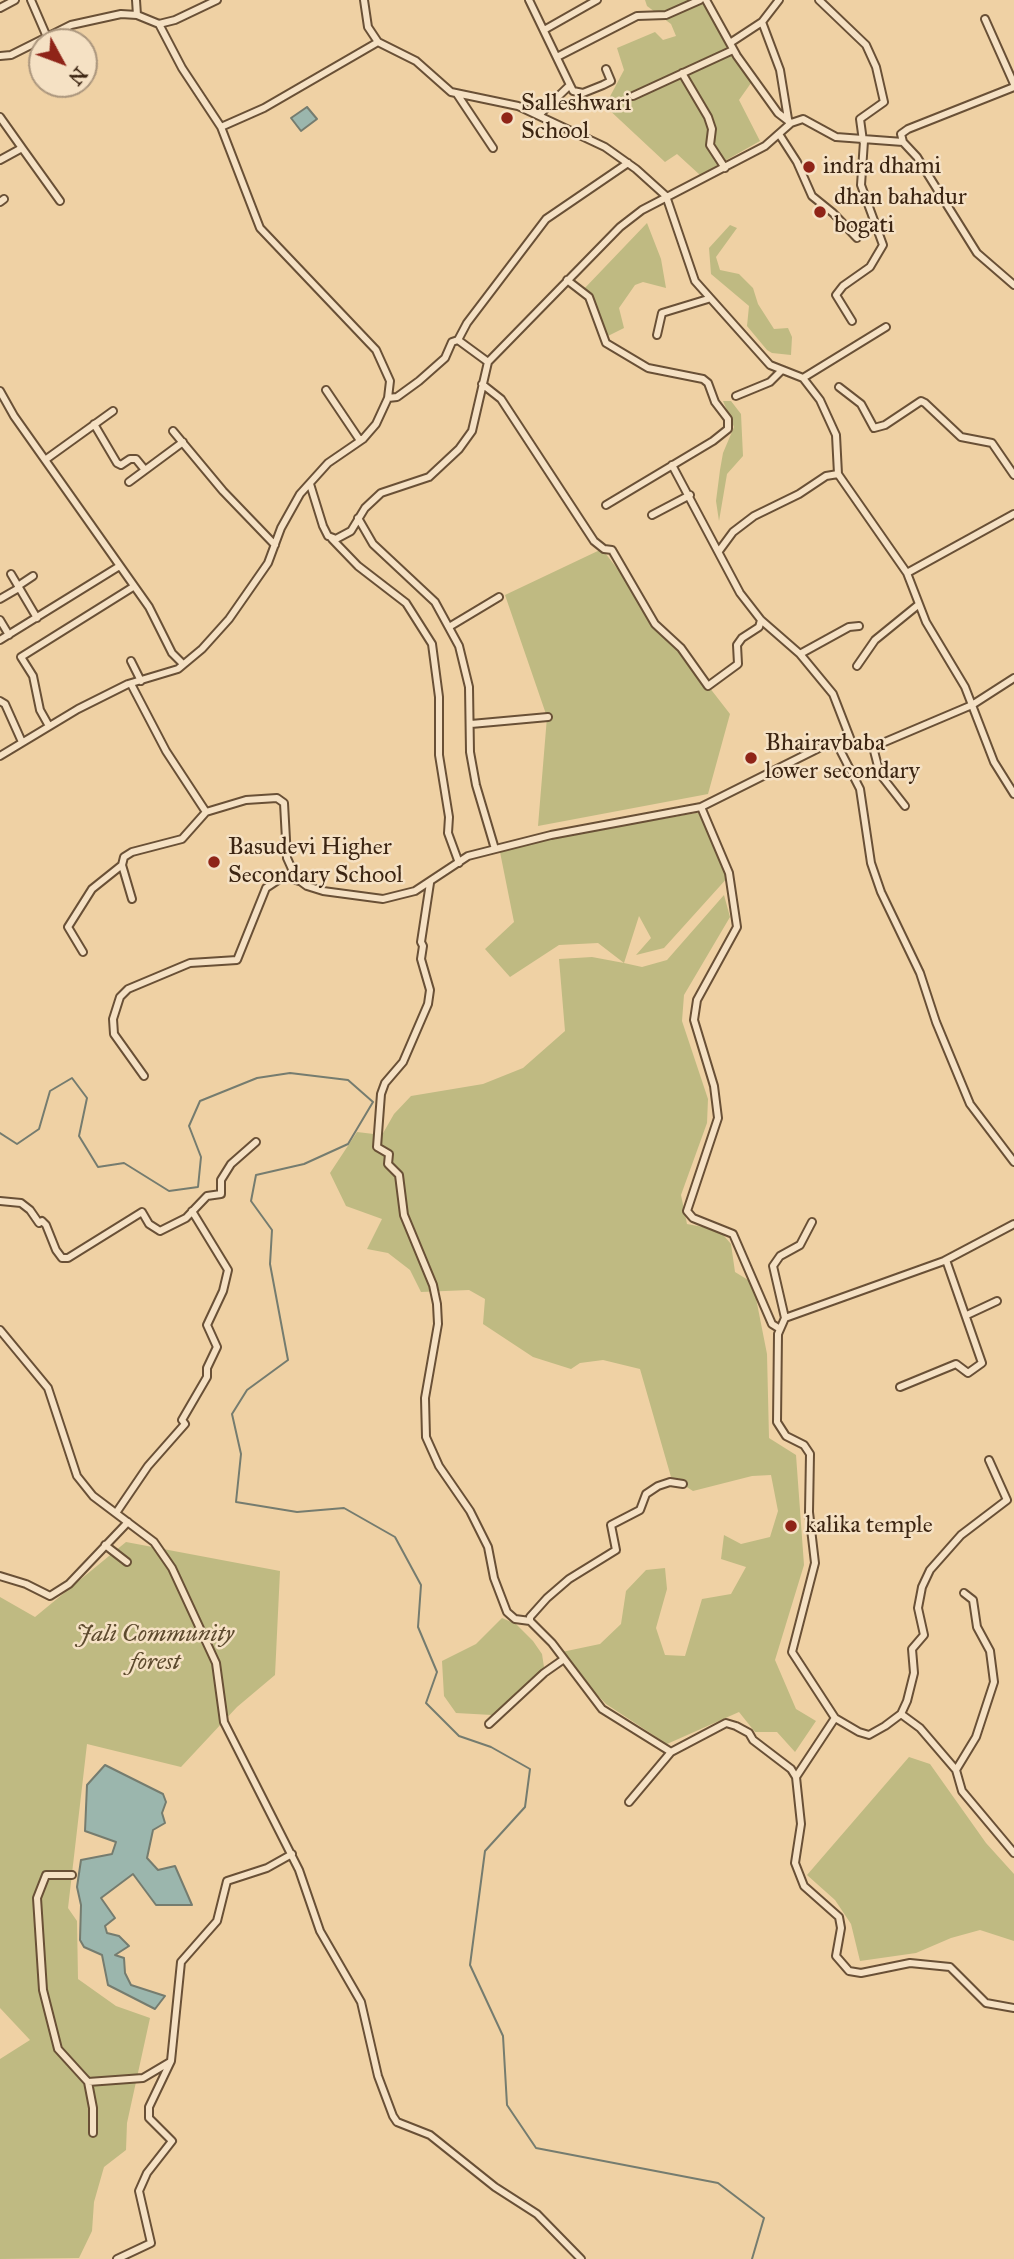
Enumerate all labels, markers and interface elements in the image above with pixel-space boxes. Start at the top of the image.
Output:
north arrow [28,28,98,98]
text: N [64,62,92,89]
place label: Salleshwari School [521,90,631,146]
marker: Salleshwari School [499,110,515,126]
place label: indra dhami [823,153,941,181]
marker: indra dhami [801,159,817,175]
place label: dhan bahadur bogati [834,184,967,240]
marker: dhan bahadur bogati [812,204,828,220]
place label: Bhairavbaba lower secondary [765,730,920,786]
marker: Bhairavbaba lower secondary [743,750,759,766]
place label: Basudevi Higher Secondary School [228,834,403,890]
marker: Basudevi Higher Secondary School [206,854,222,870]
place label: kalika temple [805,1512,933,1540]
marker: kalika temple [783,1518,799,1534]
park label: Jali Community forest [76,1621,234,1677]

